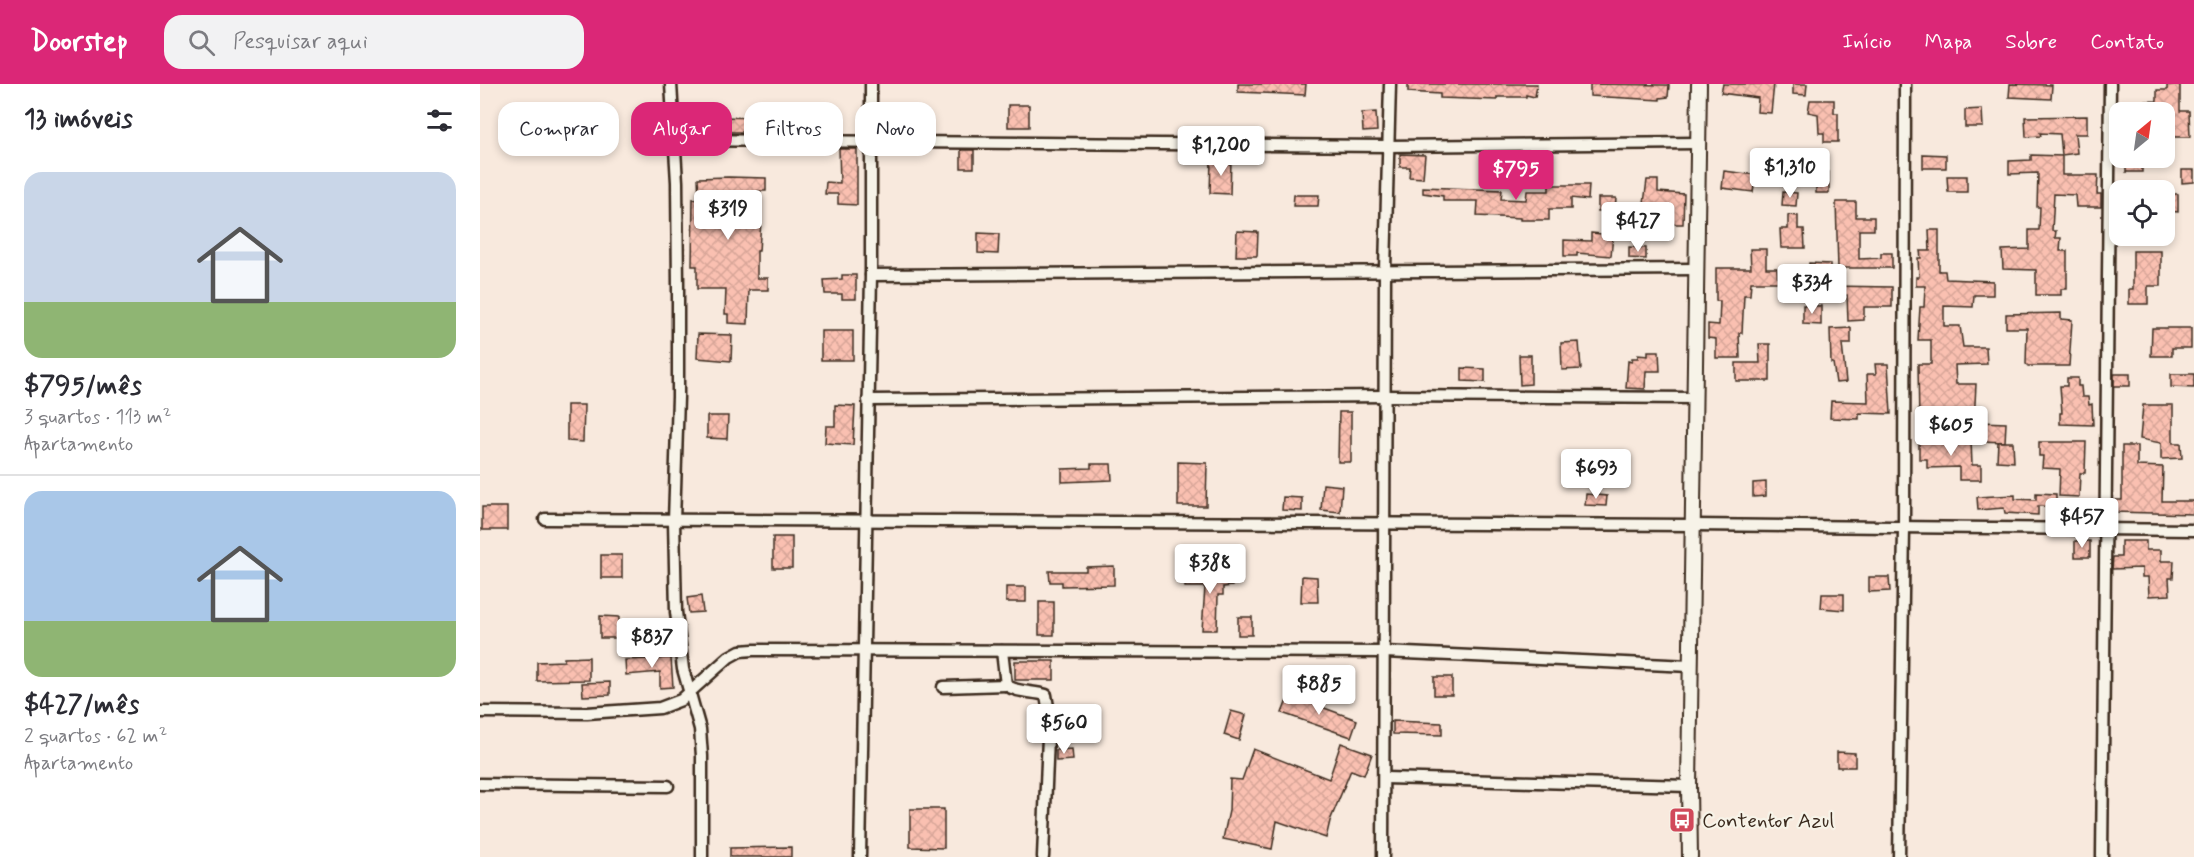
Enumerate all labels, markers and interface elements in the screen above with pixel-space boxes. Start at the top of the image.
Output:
search box [164,15,584,69]
text: Doorstep [30,24,128,61]
icon: search [185,26,218,59]
text: Pesquisar aqui [233,28,368,56]
text: Início [1842,28,1892,56]
text: Mapa [1925,28,1972,56]
text: Sobre [2005,28,2057,56]
text: Contato [2090,28,2164,56]
chip: Comprar [498,102,619,156]
chip: Alugar [631,102,732,156]
chip: Filtros [744,102,843,156]
chip: Novo [855,102,936,156]
north arrow [2109,102,2175,168]
map controls [2109,102,2175,246]
text: 13 imóveis [24,103,133,137]
icon: filters [423,104,456,137]
pin: $1,200 [1172,126,1270,177]
text: $1,200 [1192,132,1250,159]
pin: $1,310 [1741,148,1839,199]
pin: $795 [1480,150,1552,201]
text: $1,310 [1764,154,1816,181]
text: $795 [1493,156,1539,183]
button: locate [2109,180,2175,246]
pin: $319 [692,190,764,241]
text: $319 [708,196,748,223]
pin: $427 [1602,202,1674,253]
text: $427 [1615,208,1661,235]
icon: home [186,211,294,319]
pin: $334 [1776,264,1848,315]
text: $334 [1791,270,1833,297]
text: $795/mês [24,370,142,404]
text: 3 quartos · 113 m² [24,404,171,431]
pin: $605 [1915,406,1987,457]
text: $605 [1929,412,1973,439]
text: Apartamento [24,431,133,458]
pin: $693 [1560,449,1632,500]
text: $693 [1575,455,1617,482]
pin: $457 [2046,498,2118,549]
text: $457 [2059,504,2105,531]
icon: home [186,530,294,638]
pin: $388 [1174,544,1246,595]
text: $388 [1189,550,1231,577]
pin: $837 [616,618,688,669]
text: $837 [631,624,673,651]
pin: $885 [1283,665,1355,716]
text: $885 [1296,671,1342,698]
text: $427/mês [24,689,139,723]
pin: $560 [1028,704,1100,755]
text: $560 [1041,710,1087,737]
text: 2 quartos · 62 m² [24,723,167,750]
text: Apartamento [24,750,133,777]
bus stop icon: Contentor Azul [1667,805,1697,835]
place label: Contentor Azul [1702,807,1834,835]

